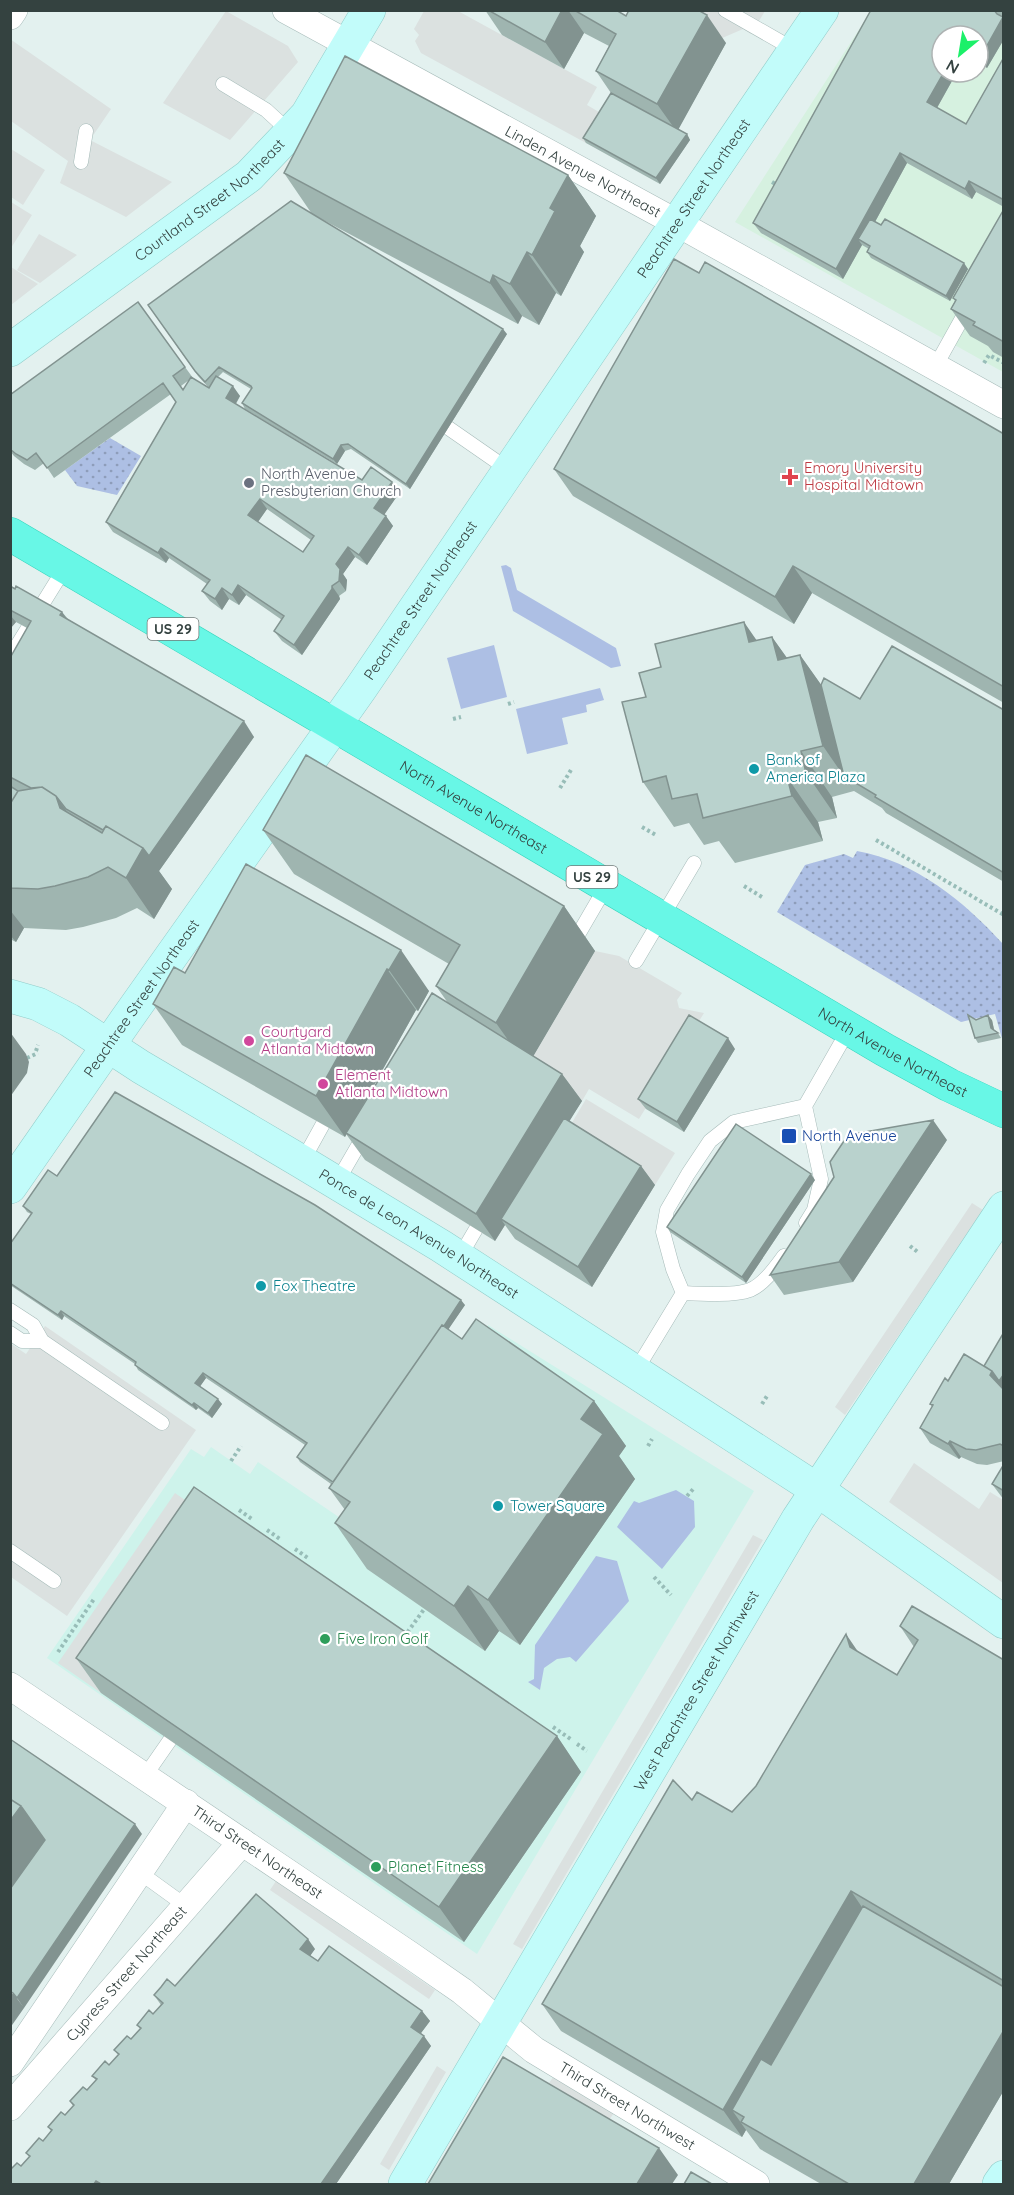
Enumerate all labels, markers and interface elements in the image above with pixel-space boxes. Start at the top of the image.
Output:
north arrow [930,24,990,84]
text: N [942,55,963,79]
street label: Peachtree Street Northeast [632,115,754,282]
street label: Linden Avenue Northeast [502,121,664,221]
street label: Courtland Street Northeast [131,134,289,265]
place label: Emory University Hospital Midtown [804,458,924,494]
place label: North Avenue Presbyterian Church [261,464,401,500]
marker: Emory University Hospital Midtown [781,468,799,486]
marker: North Avenue Presbyterian Church [242,476,256,490]
street label: Peachtree Street Northeast [359,517,481,684]
road number: US 29 [148,618,198,640]
place label: Bank of America Plaza [766,750,866,786]
street label: North Avenue Northeast [396,756,551,858]
marker: Bank of America Plaza [747,762,761,776]
road number: US 29 [566,866,618,888]
street label: Peachtree Street Northeast [79,915,203,1081]
street label: North Avenue Northeast [815,1003,971,1101]
place label: Courtyard Atlanta Midtown [261,1022,374,1058]
marker: Courtyard Atlanta Midtown [242,1034,256,1048]
place label: Element Atlanta Midtown [335,1065,448,1101]
marker: Element Atlanta Midtown [316,1077,330,1091]
place label: North Avenue [802,1126,897,1145]
marker: North Avenue [780,1127,798,1145]
street label: Ponce de Leon Avenue Northeast [316,1164,522,1303]
place label: Fox Theatre [273,1276,356,1295]
marker: Fox Theatre [254,1279,268,1293]
place label: Tower Square [510,1496,605,1515]
marker: Tower Square [491,1499,505,1513]
street label: West Peachtree Street Northwest [629,1587,763,1794]
place label: Five Iron Golf [337,1629,429,1648]
marker: Five Iron Golf [318,1632,332,1646]
street label: Third Street Northeast [188,1801,327,1903]
place label: Planet Fitness [388,1857,484,1876]
marker: Planet Fitness [369,1860,383,1874]
street label: Cypress Street Northeast [62,1902,191,2045]
street label: Third Street Northwest [556,2057,699,2154]

